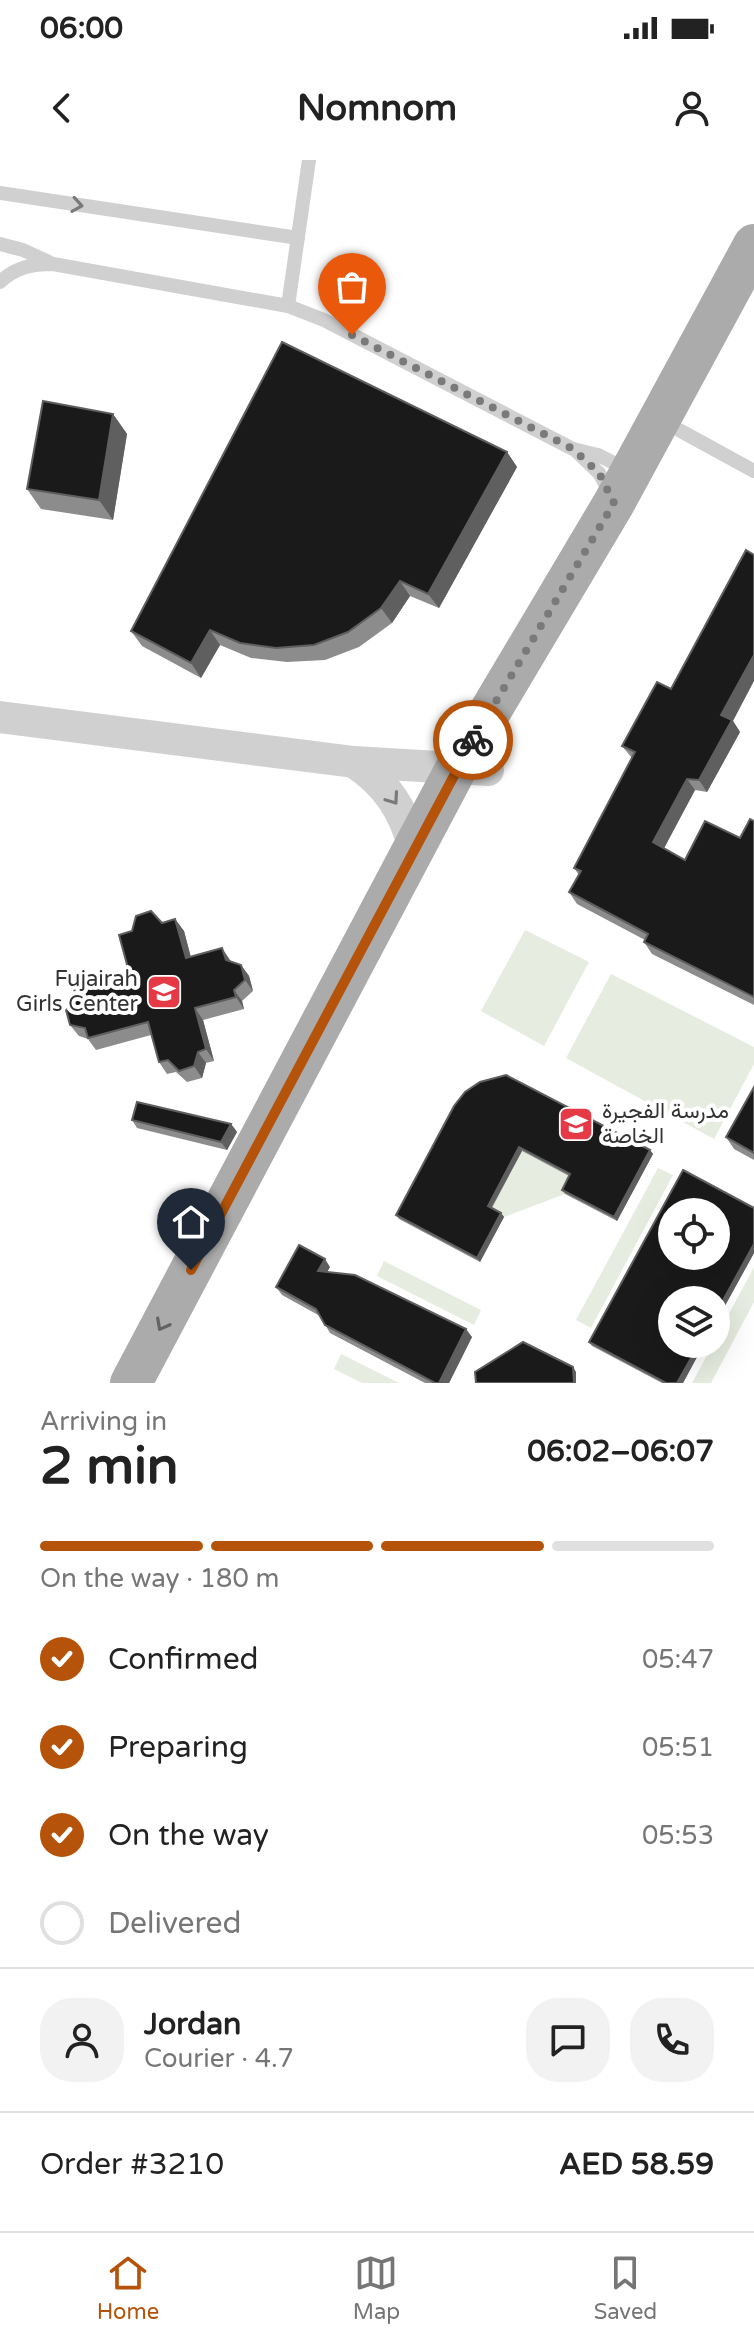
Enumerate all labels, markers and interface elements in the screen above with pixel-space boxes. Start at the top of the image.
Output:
text: 06:00 [40,10,123,47]
icon: back [40,86,84,130]
icon: person [670,86,714,130]
text: Nomnom [297,87,457,130]
one-way arrow [70,196,84,213]
pin [318,253,386,335]
icon: bag [330,265,374,309]
courier [433,700,513,780]
icon: bike [451,718,495,762]
one-way arrow [383,790,398,804]
place label: Fujairah Girls Center [16,966,139,1017]
school or university icon: Fujairah Girls Center [145,973,183,1011]
place label: مدرسة الفجيرة الخاصة [602,1098,729,1149]
school or university icon: مدرسة الفجيرة الخاصة [557,1105,595,1143]
pin [157,1188,225,1270]
map controls [658,1198,730,1358]
button: locate [658,1198,730,1270]
icon: home [169,1200,213,1244]
button: layers [658,1286,730,1358]
one-way arrow [156,1317,172,1331]
text: Arriving in [40,1406,167,1437]
text: 06:02–06:07 [527,1433,714,1470]
text: 2 min [40,1435,179,1498]
text: On the way · 180 m [40,1563,279,1594]
icon: check [40,1637,84,1681]
text: Confirmed [108,1641,259,1678]
text: 05:47 [642,1644,714,1675]
icon: check [40,1725,84,1769]
text: Preparing [108,1729,248,1766]
text: 05:51 [642,1732,714,1763]
icon: check [40,1813,84,1857]
text: On the way [108,1817,269,1854]
text: 05:53 [642,1820,714,1851]
text: Delivered [108,1905,242,1942]
button: person [40,1998,124,2082]
button: chat [526,1998,610,2082]
button: phone [630,1998,714,2082]
text: Jordan [144,2006,241,2043]
text: Courier · 4.7 [144,2043,294,2074]
text: Order #3210 [40,2146,224,2183]
text: AED 58.59 [559,2146,714,2183]
tab: Home [97,2251,159,2325]
tab: Map [353,2251,400,2325]
tab: Saved [594,2251,657,2325]

